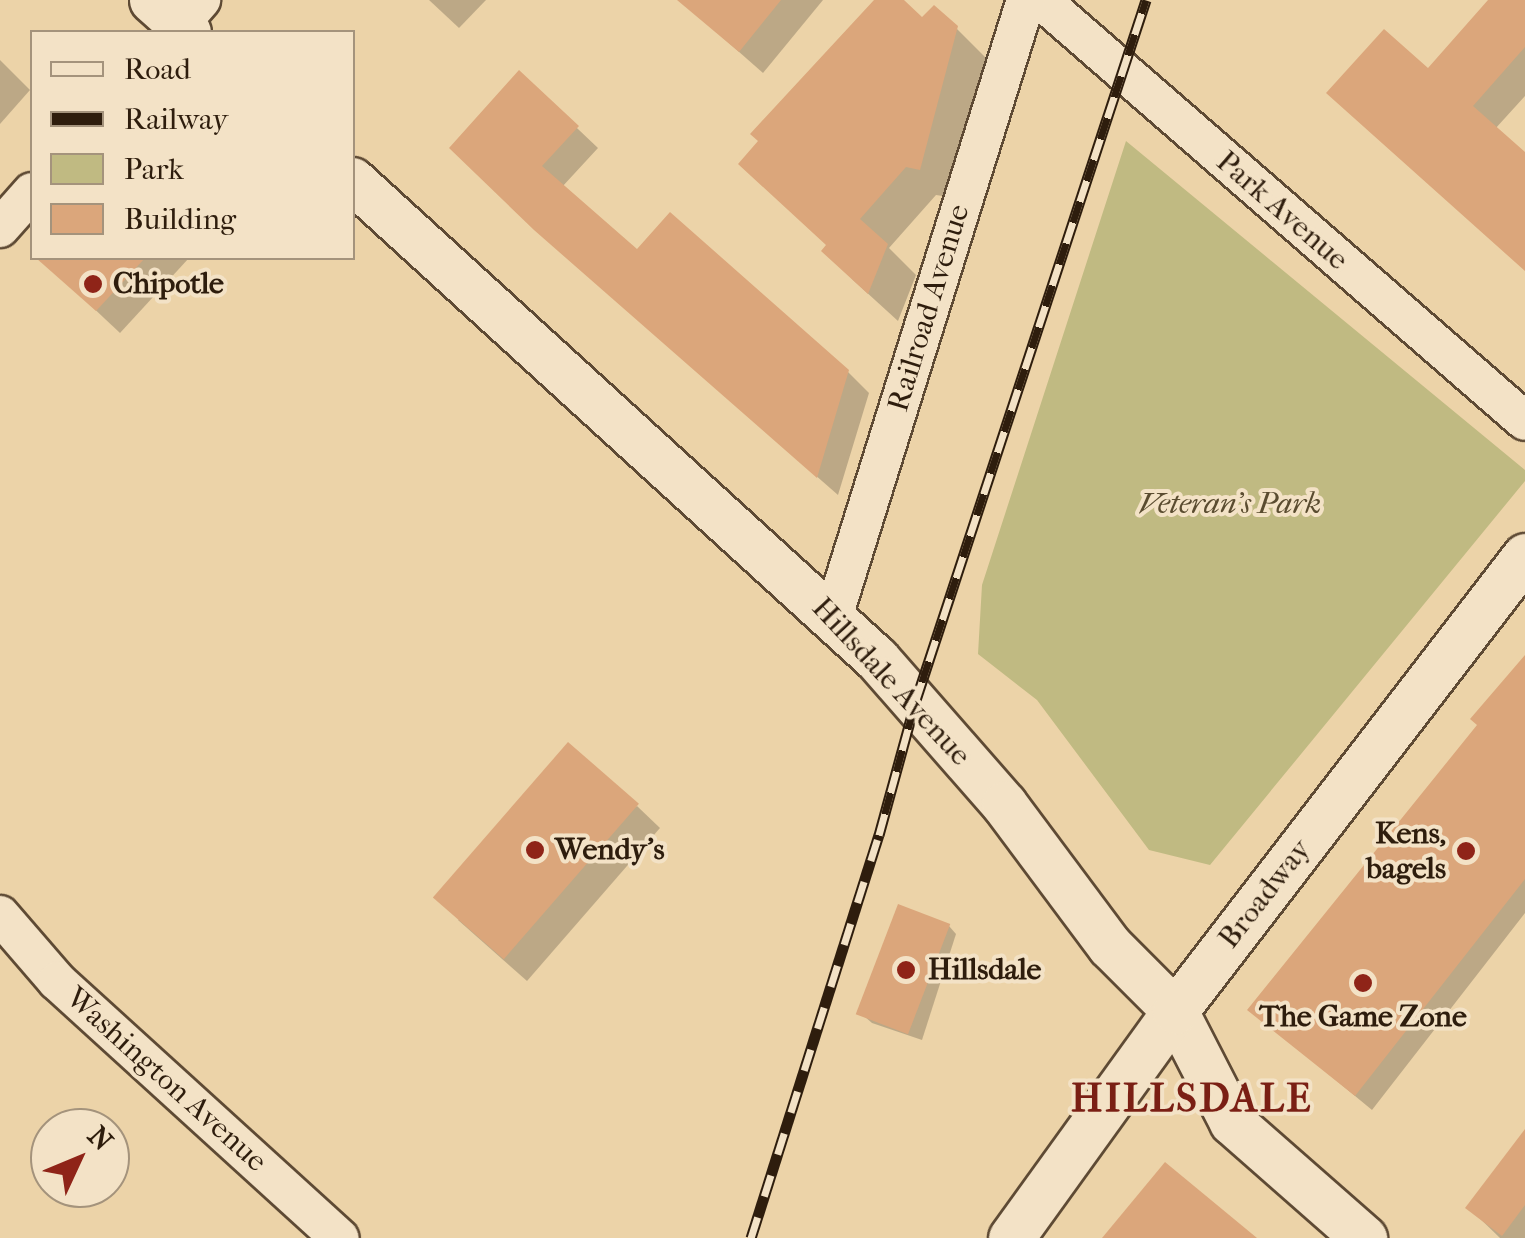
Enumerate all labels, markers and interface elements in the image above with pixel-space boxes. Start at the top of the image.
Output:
legend [30,30,355,260]
text: Road [124,52,191,87]
text: Railway [124,102,228,137]
street label: Park Avenue [1209,144,1355,278]
text: Park [124,152,184,187]
street label: Railroad Avenue [880,200,978,416]
text: Building [124,202,236,237]
place label: Chipotle [113,266,224,302]
marker: Chipotle [82,273,104,295]
park label: Veteran's Park [1139,486,1321,522]
street label: Hillsdale Avenue [804,590,978,774]
place label: Kens, bagels [1366,816,1446,886]
place label: Wendy's [555,832,664,868]
street label: Broadway [1211,832,1319,956]
marker: Wendy's [524,839,546,861]
marker: Kens, bagels [1455,840,1477,862]
place label: Hillsdale [928,952,1041,988]
marker: Hillsdale [893,957,919,983]
marker: The Game Zone [1352,972,1374,994]
street label: Washington Avenue [58,980,274,1180]
place label: The Game Zone [1259,999,1467,1035]
district label: HILLSDALE [1071,1074,1313,1122]
north arrow [30,1108,130,1208]
text: N [81,1119,120,1157]

